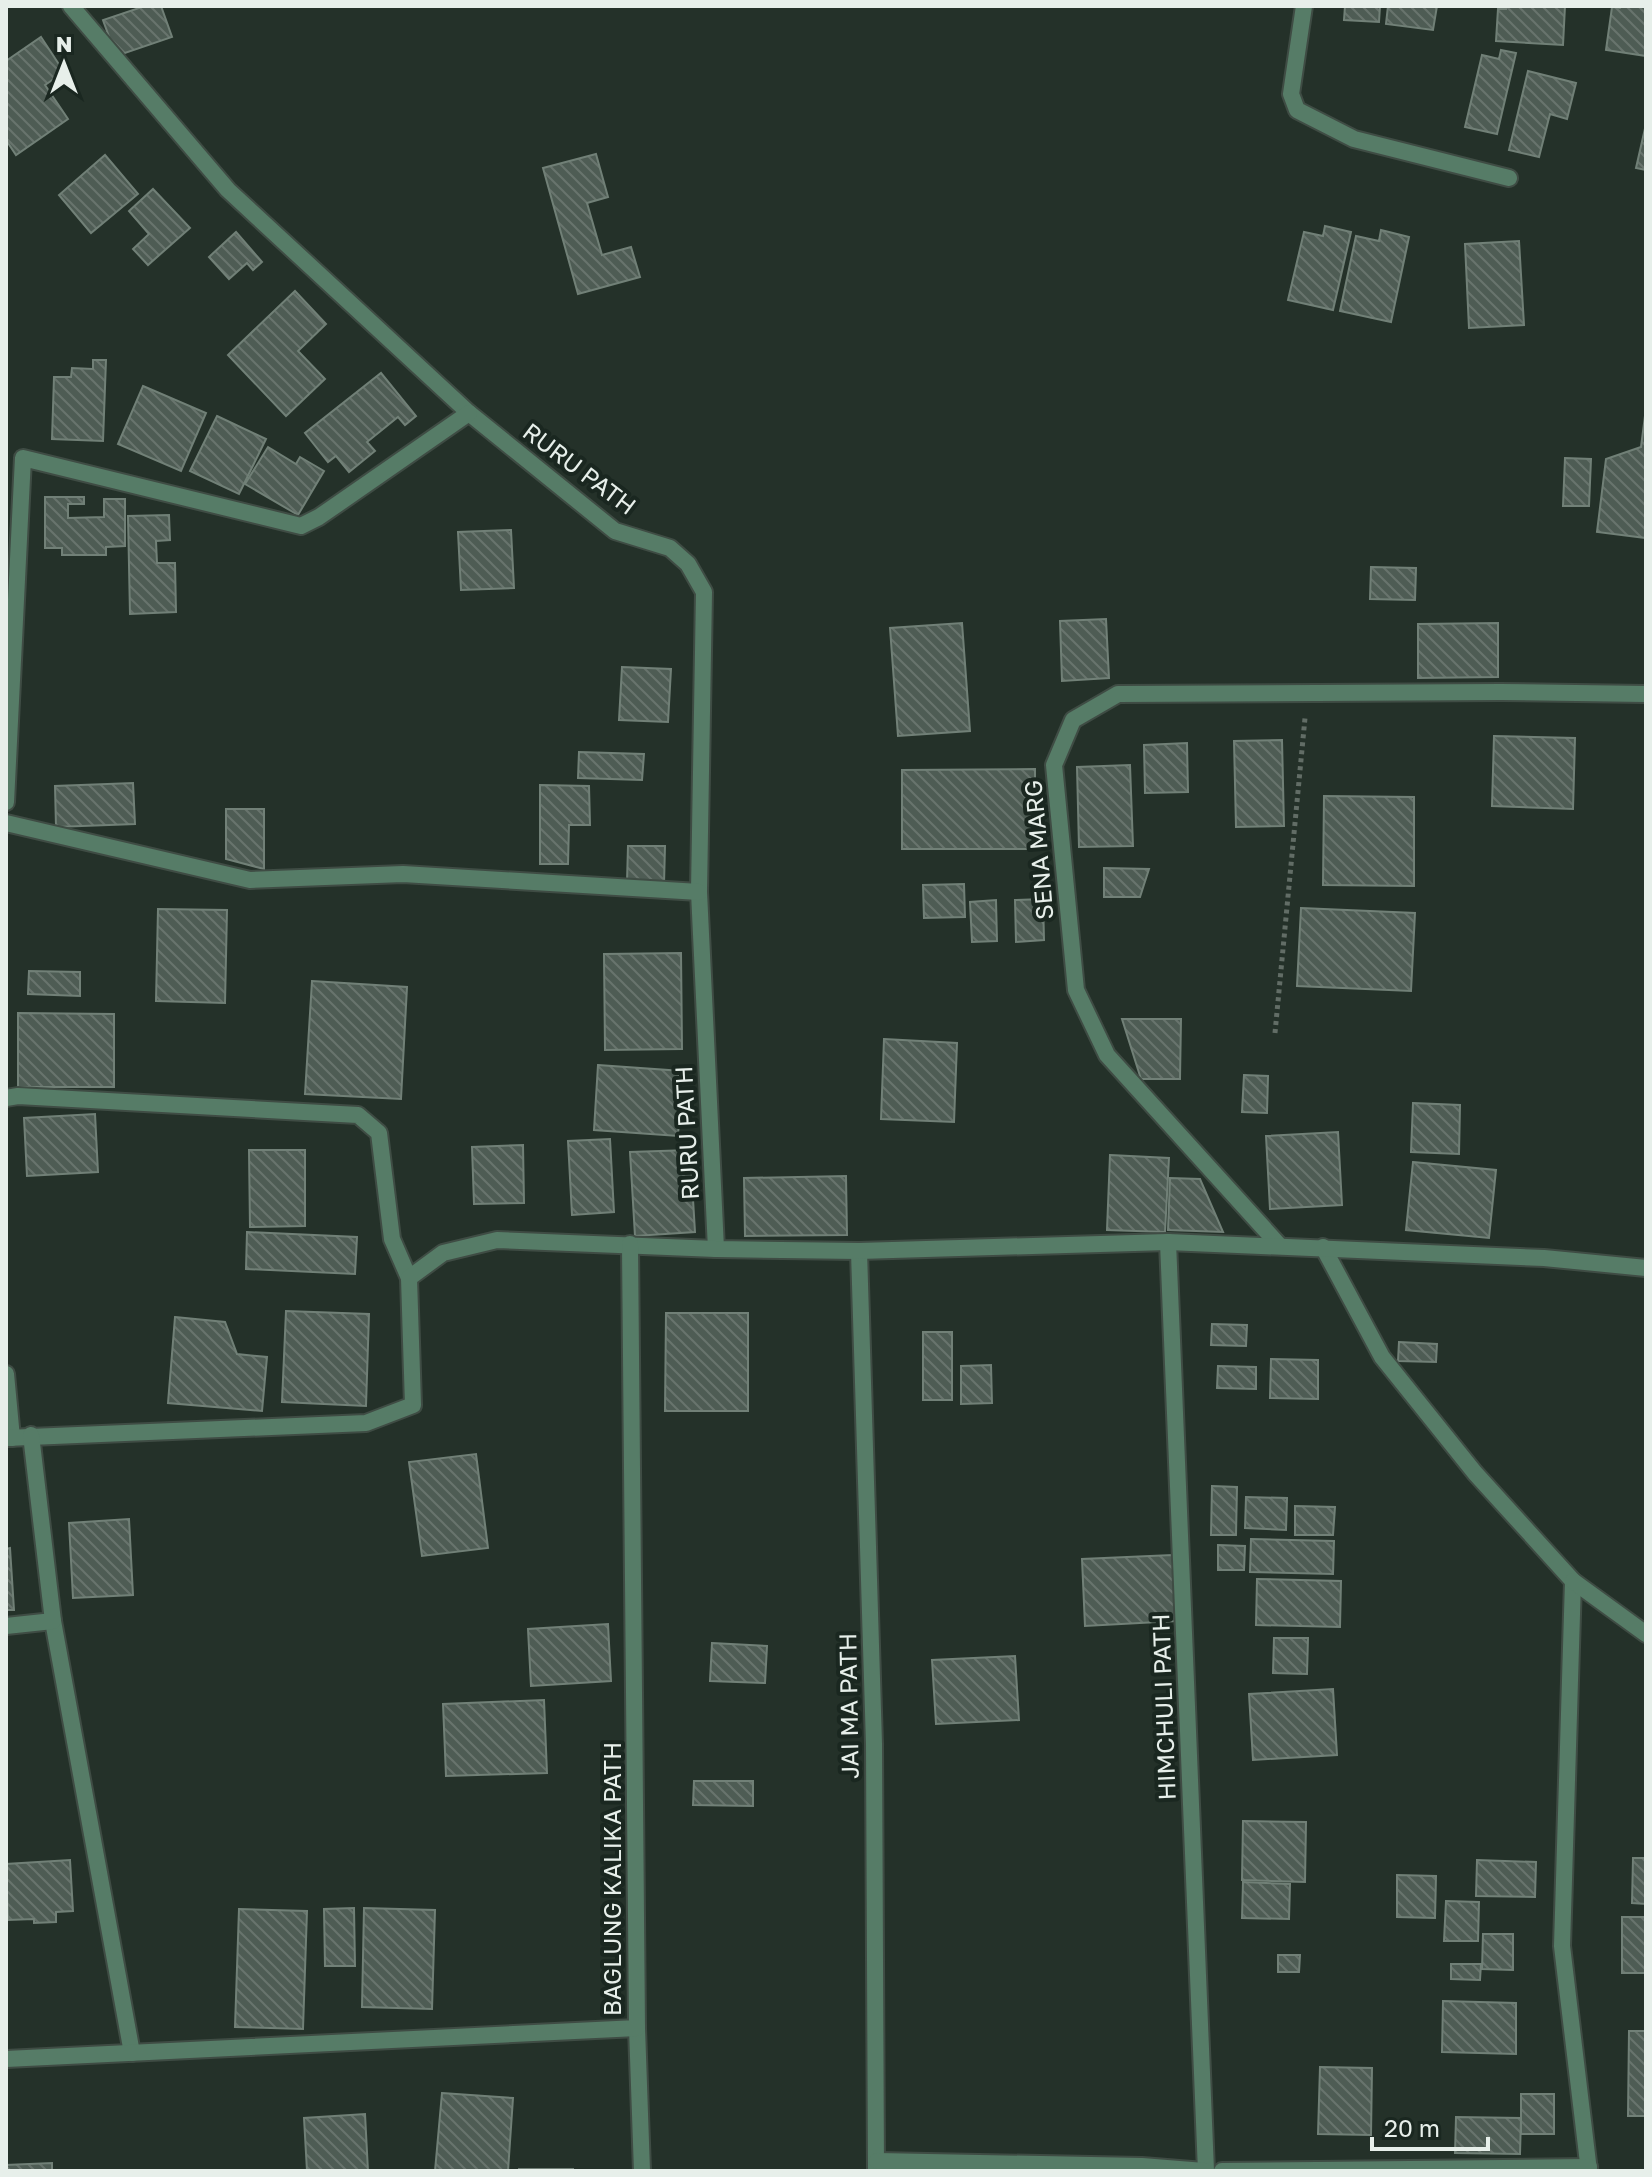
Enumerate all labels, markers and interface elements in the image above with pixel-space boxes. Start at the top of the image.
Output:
north arrow [24,24,104,104]
text: N [56,30,72,57]
street label: RURU PATH [518,416,642,520]
street label: SENA MARG [1017,779,1059,921]
street label: RURU PATH [668,1065,704,1201]
street label: HIMCHULI PATH [1145,1613,1181,1801]
street label: JAI MA PATH [832,1633,864,1779]
street label: BAGLUNG KALIKA PATH [597,1742,626,2016]
scale bar [1372,2101,1488,2151]
text: 20 m [1384,2113,1440,2142]

